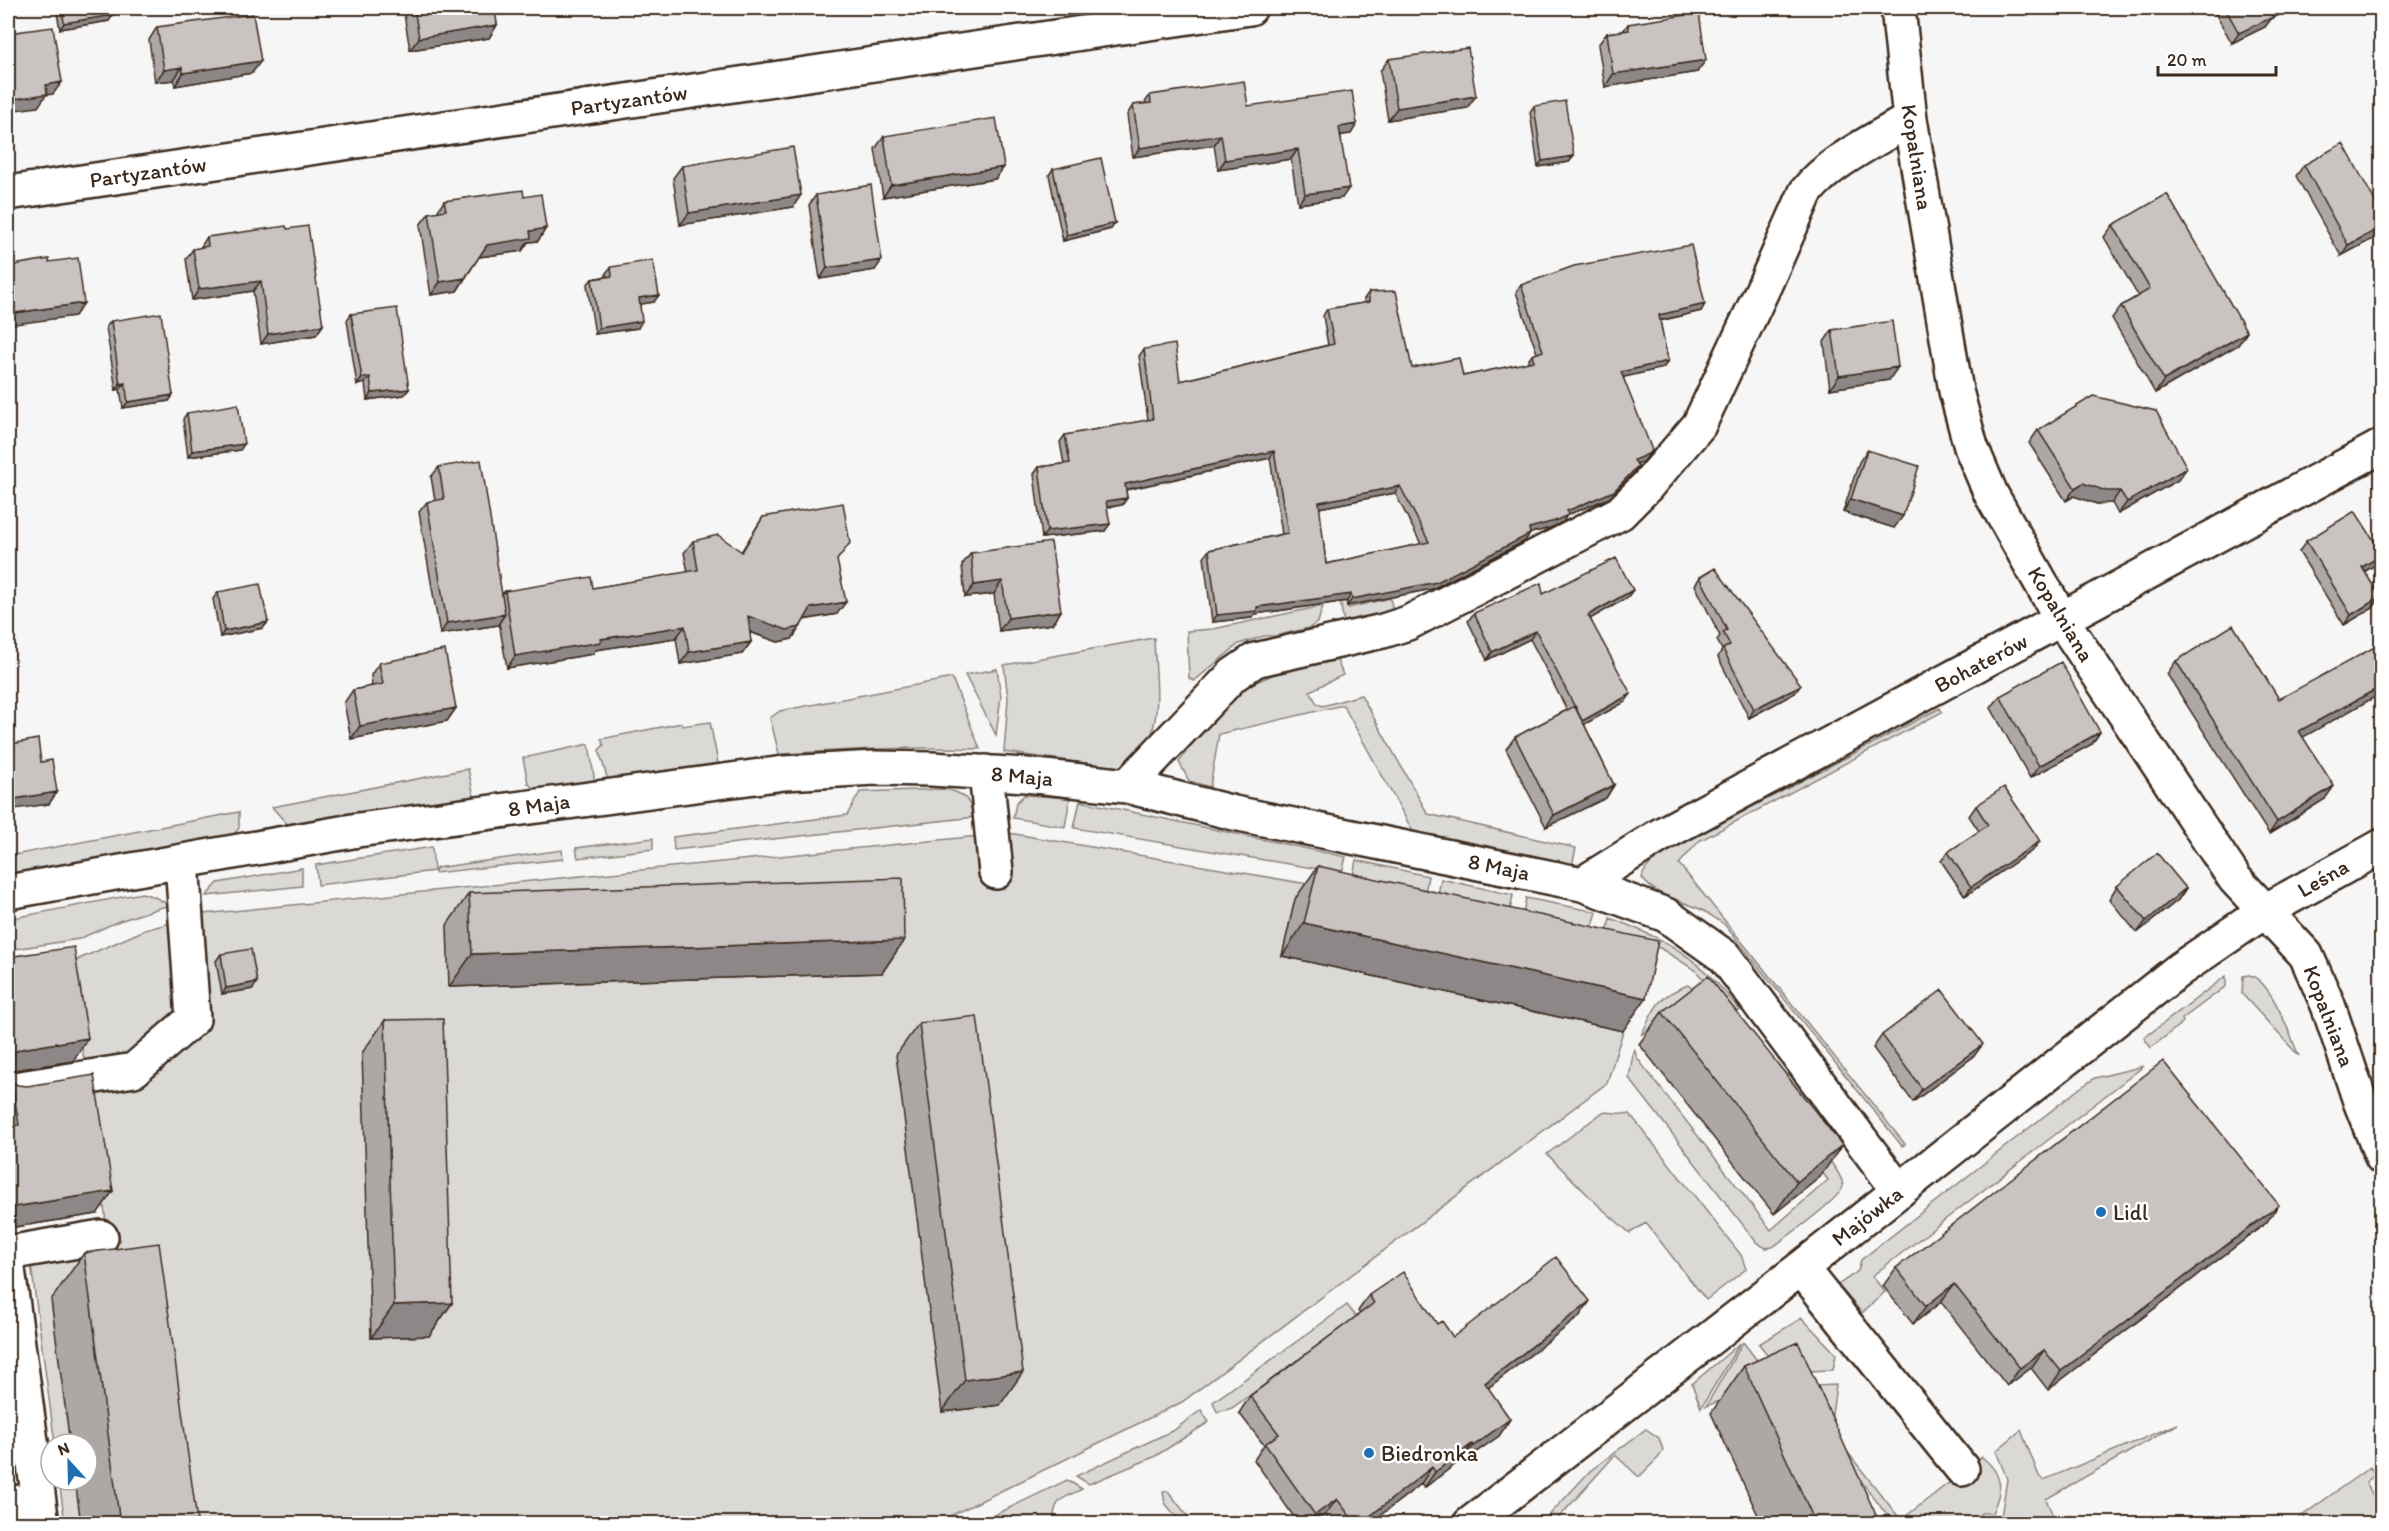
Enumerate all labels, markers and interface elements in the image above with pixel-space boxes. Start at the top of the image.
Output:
scale bar [2158,39,2276,77]
text: 20 m [2167,49,2207,71]
street label: Partyzantów [569,78,689,122]
street label: Kopalniana [1895,102,1939,212]
street label: Partyzantów [88,150,208,194]
street label: Kopalniana [2022,561,2100,667]
street label: Bohaterów [1930,627,2032,699]
street label: 8 Maja [990,760,1054,792]
street label: 8 Maja [506,787,572,823]
street label: 8 Maja [1466,847,1532,887]
street label: Leśna [2293,853,2354,903]
street label: Kopalniana [2297,961,2361,1071]
street label: Majówka [1826,1180,1908,1252]
place label: Lidl [2113,1199,2148,1226]
marker: Lidl [2094,1205,2108,1219]
north arrow [39,1432,99,1492]
text: N [55,1438,72,1459]
place label: Biedronka [1381,1440,1479,1467]
marker: Biedronka [1362,1446,1376,1460]

